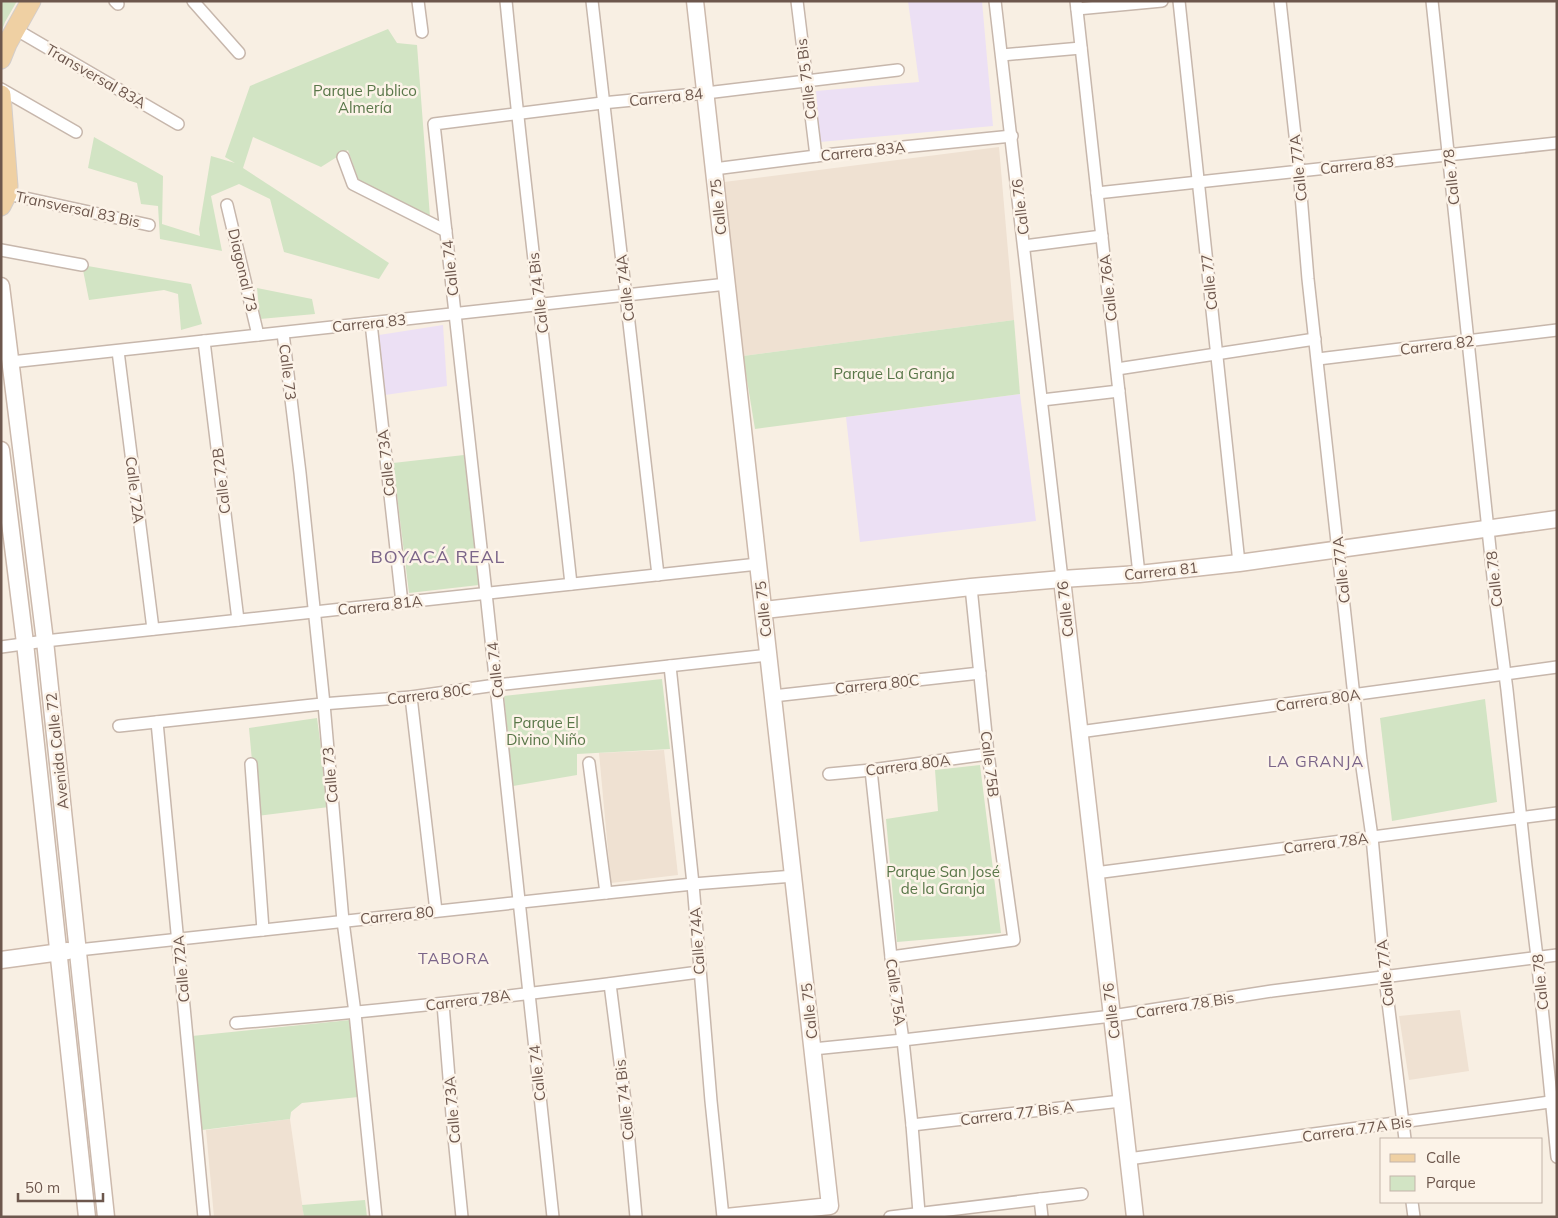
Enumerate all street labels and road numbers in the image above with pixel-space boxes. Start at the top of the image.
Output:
street label: Calle 75 Bis [792,37,820,121]
street label: Transversal 83A [42,40,150,112]
street label: Carrera 84 [628,84,704,110]
street label: Calle 77A [1285,134,1311,202]
street label: Carrera 83A [820,137,906,165]
street label: Calle 78 [1439,148,1463,206]
street label: Carrera 83 [1319,152,1395,178]
street label: Calle 75 [706,178,730,236]
street label: Calle 76 [1007,178,1033,236]
street label: Transversal 83 Bis [14,187,142,231]
street label: Diagonal 73 [224,227,262,313]
street label: Calle 74 [438,239,462,297]
street label: Calle 74 Bis [524,251,552,335]
street label: Calle 74A [611,253,639,323]
street label: Calle 77 [1197,253,1221,311]
street label: Calle 76A [1095,254,1121,322]
street label: Carrera 83 [331,310,407,336]
street label: Carrera 82 [1399,331,1475,359]
street label: Calle 73 [275,343,301,401]
street label: Calle 73A [373,429,399,497]
street label: Calle 72B [208,447,234,515]
street label: Calle 72A [121,455,149,525]
street label: Calle 77A [1328,536,1354,604]
street label: Calle 78 [1482,550,1506,608]
street label: Carrera 81 [1123,558,1199,584]
street label: Calle 75 [751,580,775,638]
street label: Calle 76 [1053,580,1077,638]
street label: Carrera 81A [337,591,423,619]
street label: Calle 74 [483,641,507,699]
street label: Carrera 80C [834,670,920,698]
street label: Carrera 80C [386,679,472,709]
street label: Carrera 80A [1274,685,1362,715]
street label: Avenida Calle 72 [41,692,73,810]
street label: Calle 75B [977,730,1003,798]
street label: Calle 73 [318,746,342,804]
street label: Carrera 80A [865,750,951,780]
street label: Carrera 78A [1283,828,1369,858]
street label: Carrera 80 [359,902,435,928]
street label: Calle 74A [685,907,709,975]
street label: Calle 72A [169,935,193,1003]
street label: Calle 77A [1372,939,1398,1007]
street label: Calle 78 [1528,953,1552,1011]
street label: Calle 75A [882,957,910,1027]
street label: Calle 75 [797,982,821,1040]
street label: Calle 76 [1098,982,1124,1040]
street label: Carrera 78A [425,985,511,1015]
street label: Carrera 78 Bis [1134,988,1236,1022]
street label: Calle 74 [525,1044,549,1102]
street label: Calle 74 Bis [610,1059,638,1141]
street label: Calle 73A [440,1076,464,1144]
street label: Carrera 77 Bis A [959,1097,1075,1129]
street label: Carrera 77A Bis [1301,1112,1413,1146]

